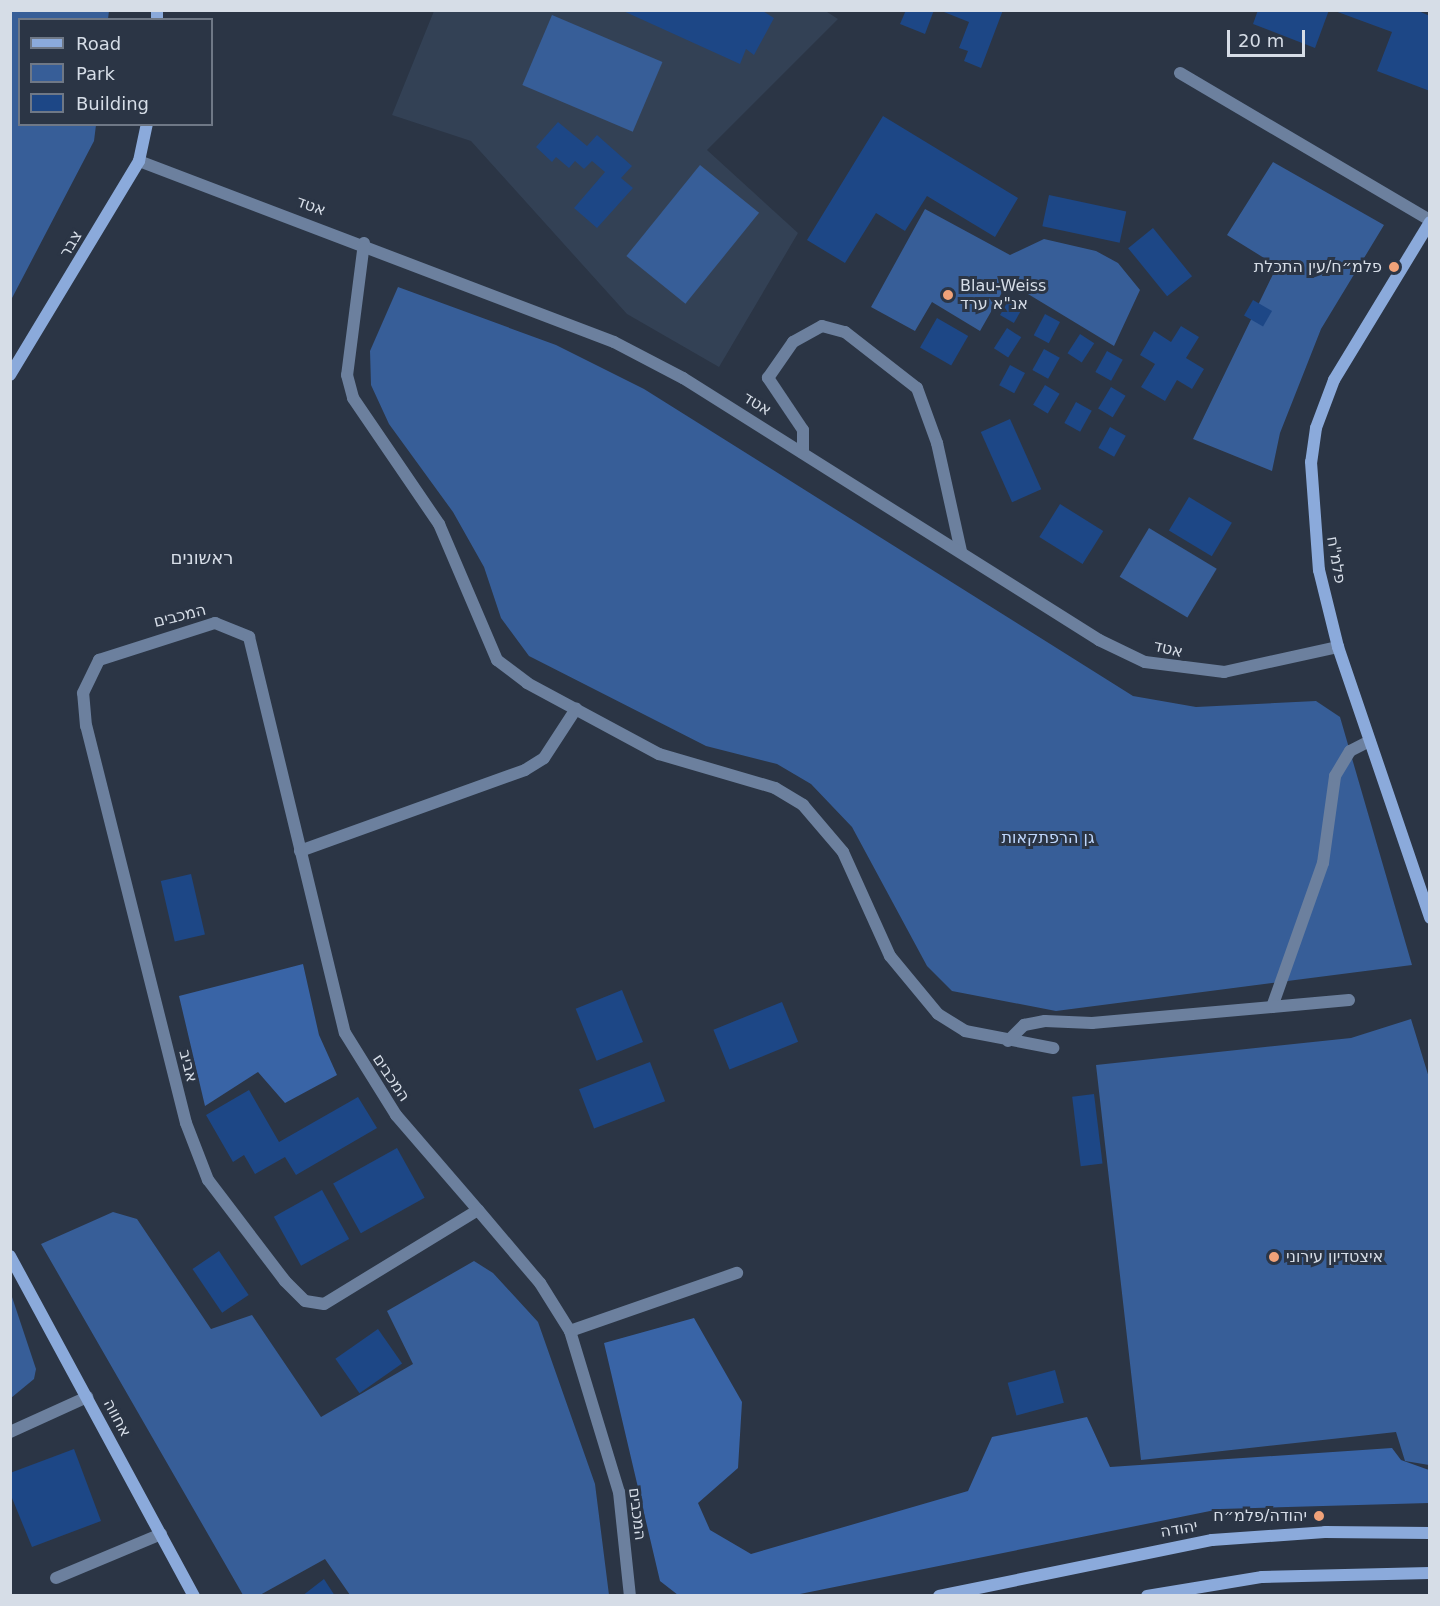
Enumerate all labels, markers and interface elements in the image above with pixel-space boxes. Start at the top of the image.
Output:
legend [18,18,213,126]
scale bar [1230,18,1308,56]
text: 20 m [1238,30,1284,51]
text: Road [76,33,121,54]
text: Park [76,63,115,84]
text: Building [76,93,149,114]
street label: אטד [294,192,328,220]
street label: צבר [56,227,86,261]
place label: פלמ״ח/עין התכלת [1254,257,1382,277]
marker: פלמ״ח/עין התכלת [1387,260,1401,274]
place label: Blau-Weiss אנ"א ערד [960,276,1046,314]
marker: Blau-Weiss אנ"א ערד [941,288,955,302]
street label: אטד [739,388,775,420]
street label: פלמ"ח [1322,535,1350,585]
district label: ראשונים [170,547,234,569]
street label: המכבים [152,600,208,632]
street label: אטד [1151,636,1185,662]
park label: גן הרפתקאות [1002,828,1094,848]
street label: אביב [175,1048,201,1084]
street label: המכבים [368,1051,414,1105]
place label: איצטדיון עירוני [1286,1247,1383,1267]
marker: איצטדיון עירוני [1267,1250,1281,1264]
street label: אחווה [99,1396,135,1440]
street label: המכבים [624,1486,650,1542]
place label: יהודה/פלמ״ח [1213,1506,1307,1526]
marker: יהודה/פלמ״ח [1312,1509,1326,1523]
street label: יהודה [1159,1516,1199,1542]

